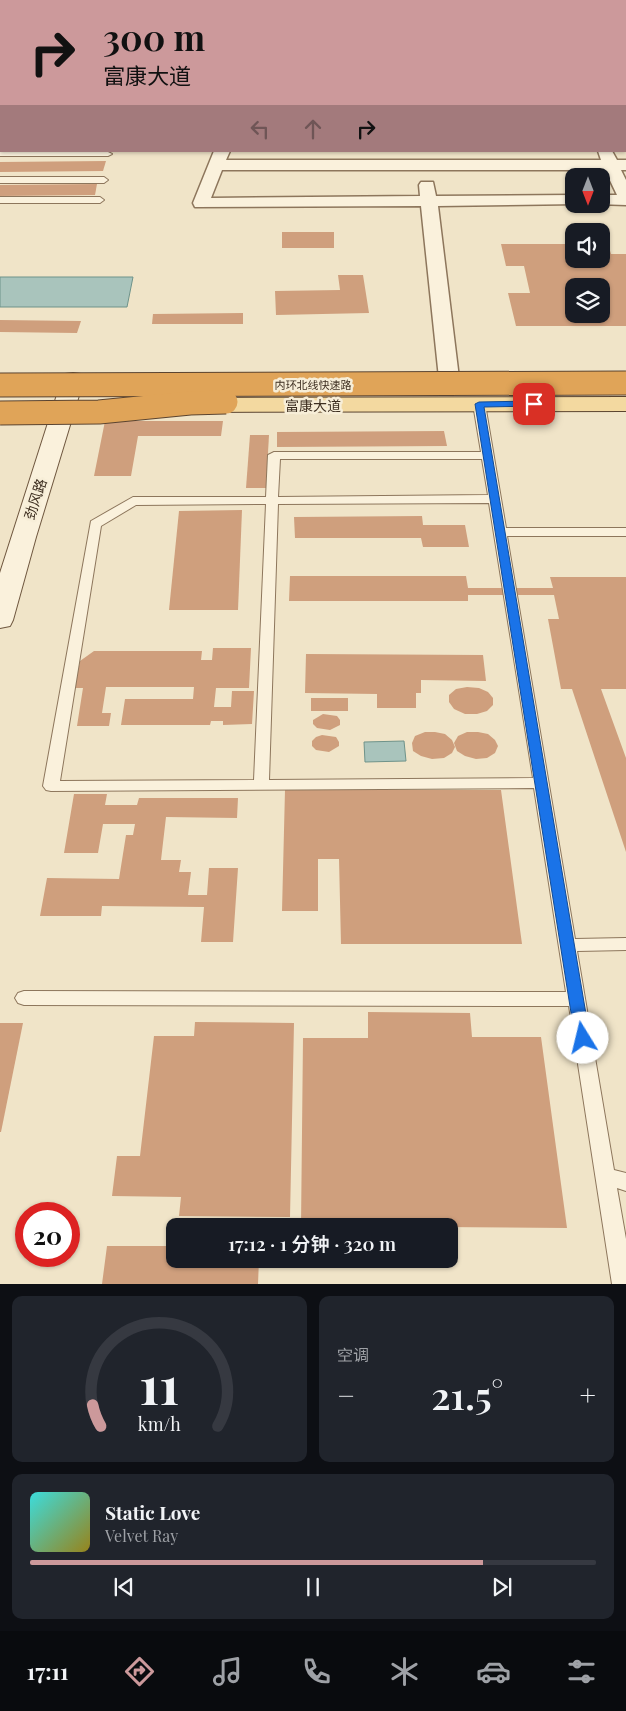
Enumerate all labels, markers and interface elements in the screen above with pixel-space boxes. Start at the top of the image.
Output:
text: 300 m [103,13,205,60]
icon: right [20,20,85,85]
text: 富康大道 [103,60,191,90]
icon: left [246,115,274,143]
icon: ahead [299,115,327,143]
icon: right [352,115,380,143]
north arrow [565,168,610,212]
map controls [565,168,610,323]
button: sound [565,223,610,268]
button: layers [565,278,610,323]
street label: 内环北线快速路 [275,377,352,392]
pin [513,383,555,425]
icon: arrive [520,390,548,418]
street label: 富康大道 [285,396,341,415]
street label: 劲风路 [19,476,51,522]
position arrow [556,1011,608,1063]
speed limit sign: 20 [15,1202,80,1267]
text: 17:12 · 1 分钟 · 320 m [228,1230,396,1256]
text: 空调 [337,1344,369,1365]
text: 11 [140,1349,179,1418]
text: 21.5° [431,1369,503,1420]
text: − [337,1376,355,1413]
text: + [580,1376,596,1413]
text: km/h [138,1412,181,1435]
text: Static Love [105,1499,200,1525]
text: Velvet Ray [105,1525,178,1546]
icon: previous [110,1573,138,1601]
icon: pause [299,1573,327,1601]
icon: next [488,1573,516,1601]
icon: directions [122,1654,157,1689]
icon: music [210,1654,245,1689]
icon: phone [299,1654,334,1689]
icon: climate [387,1654,422,1689]
icon: car [476,1654,511,1689]
icon: filters [564,1654,599,1689]
text: 17:11 [27,1656,68,1686]

